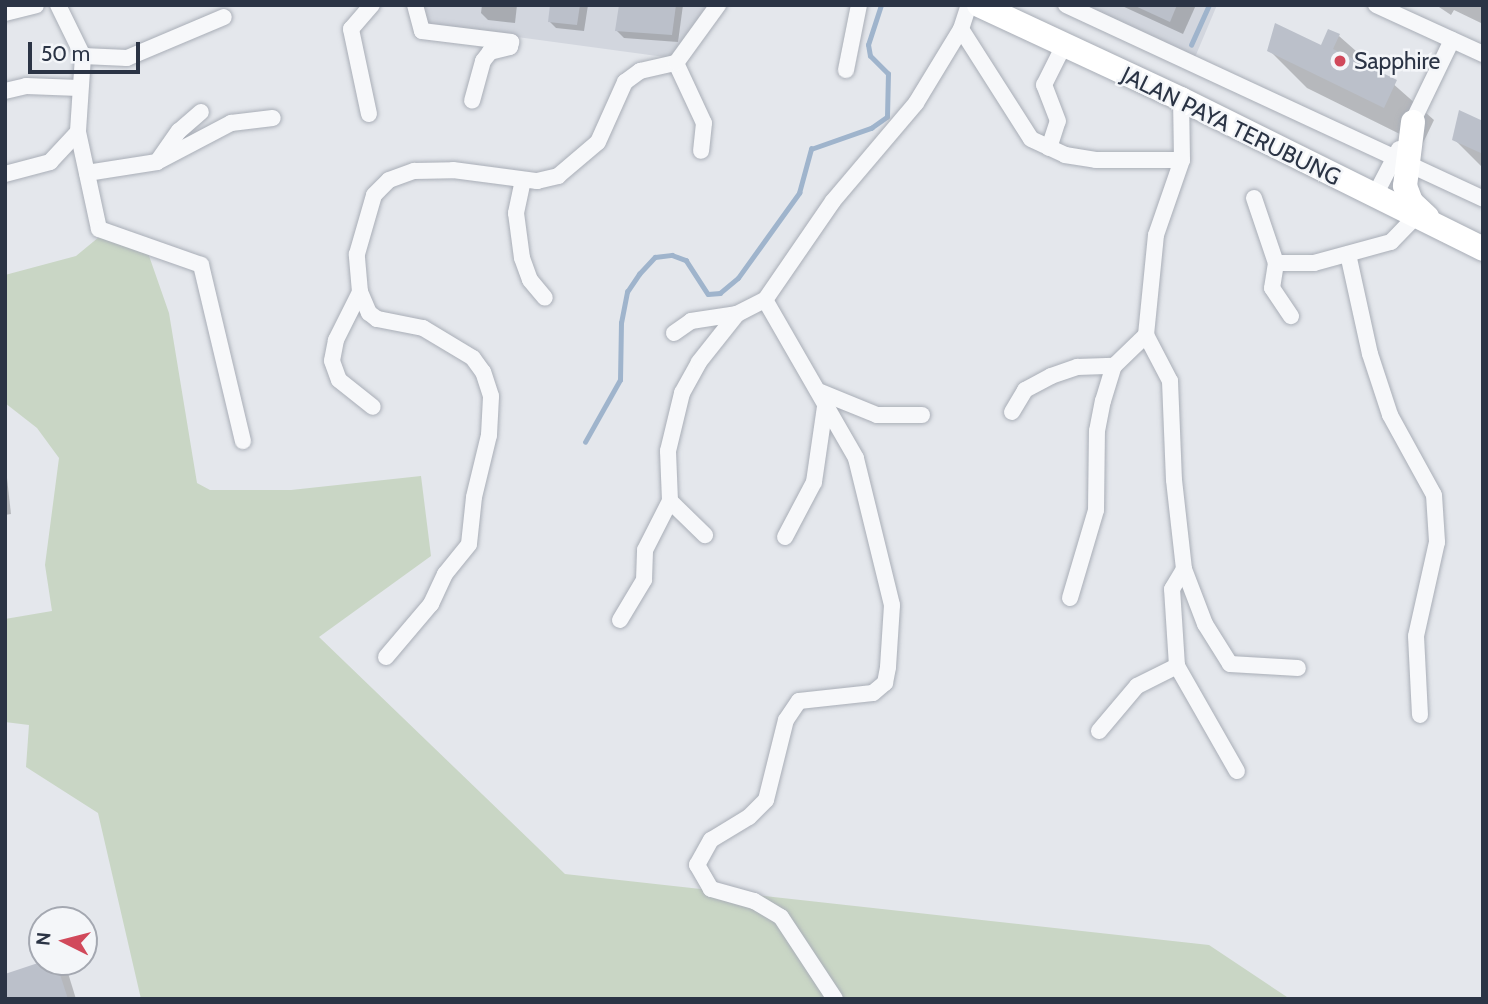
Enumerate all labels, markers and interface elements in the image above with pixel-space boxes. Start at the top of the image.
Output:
scale bar [32,28,144,72]
text: 50 m [41,41,90,66]
place label: Sapphire [1354,47,1440,75]
marker: Sapphire [1332,53,1348,69]
street label: JALAN PAYA TERUBUNG [1117,61,1345,191]
north arrow [28,906,98,976]
text: N [31,931,56,947]

